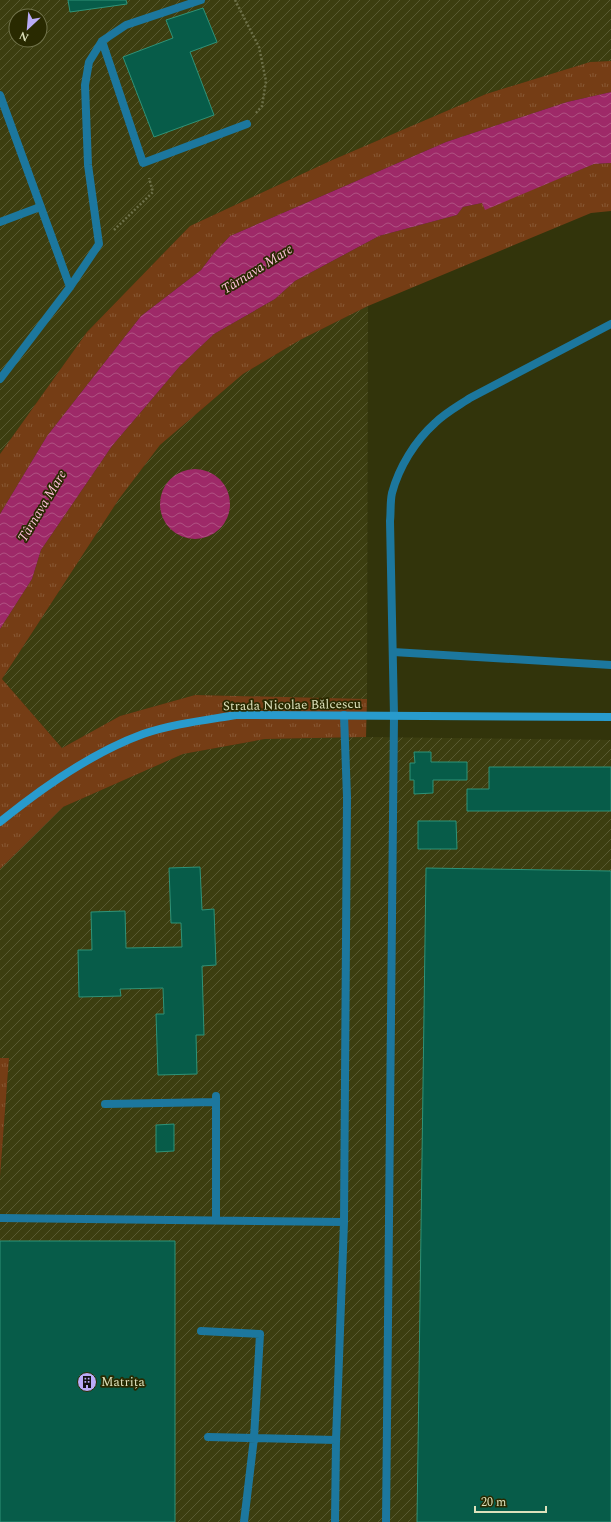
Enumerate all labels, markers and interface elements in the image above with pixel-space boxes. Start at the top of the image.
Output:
north arrow [8,8,48,48]
text: N [16,27,32,46]
water label: Târnava Mare [217,239,297,299]
water label: Târnava Mare [12,466,72,546]
street label: Strada Nicolae Bălcescu [223,694,361,716]
building icon: Matrița [76,1371,98,1393]
place label: Matrița [101,1372,145,1392]
scale bar [475,1488,546,1514]
text: 20 m [481,1493,506,1512]

